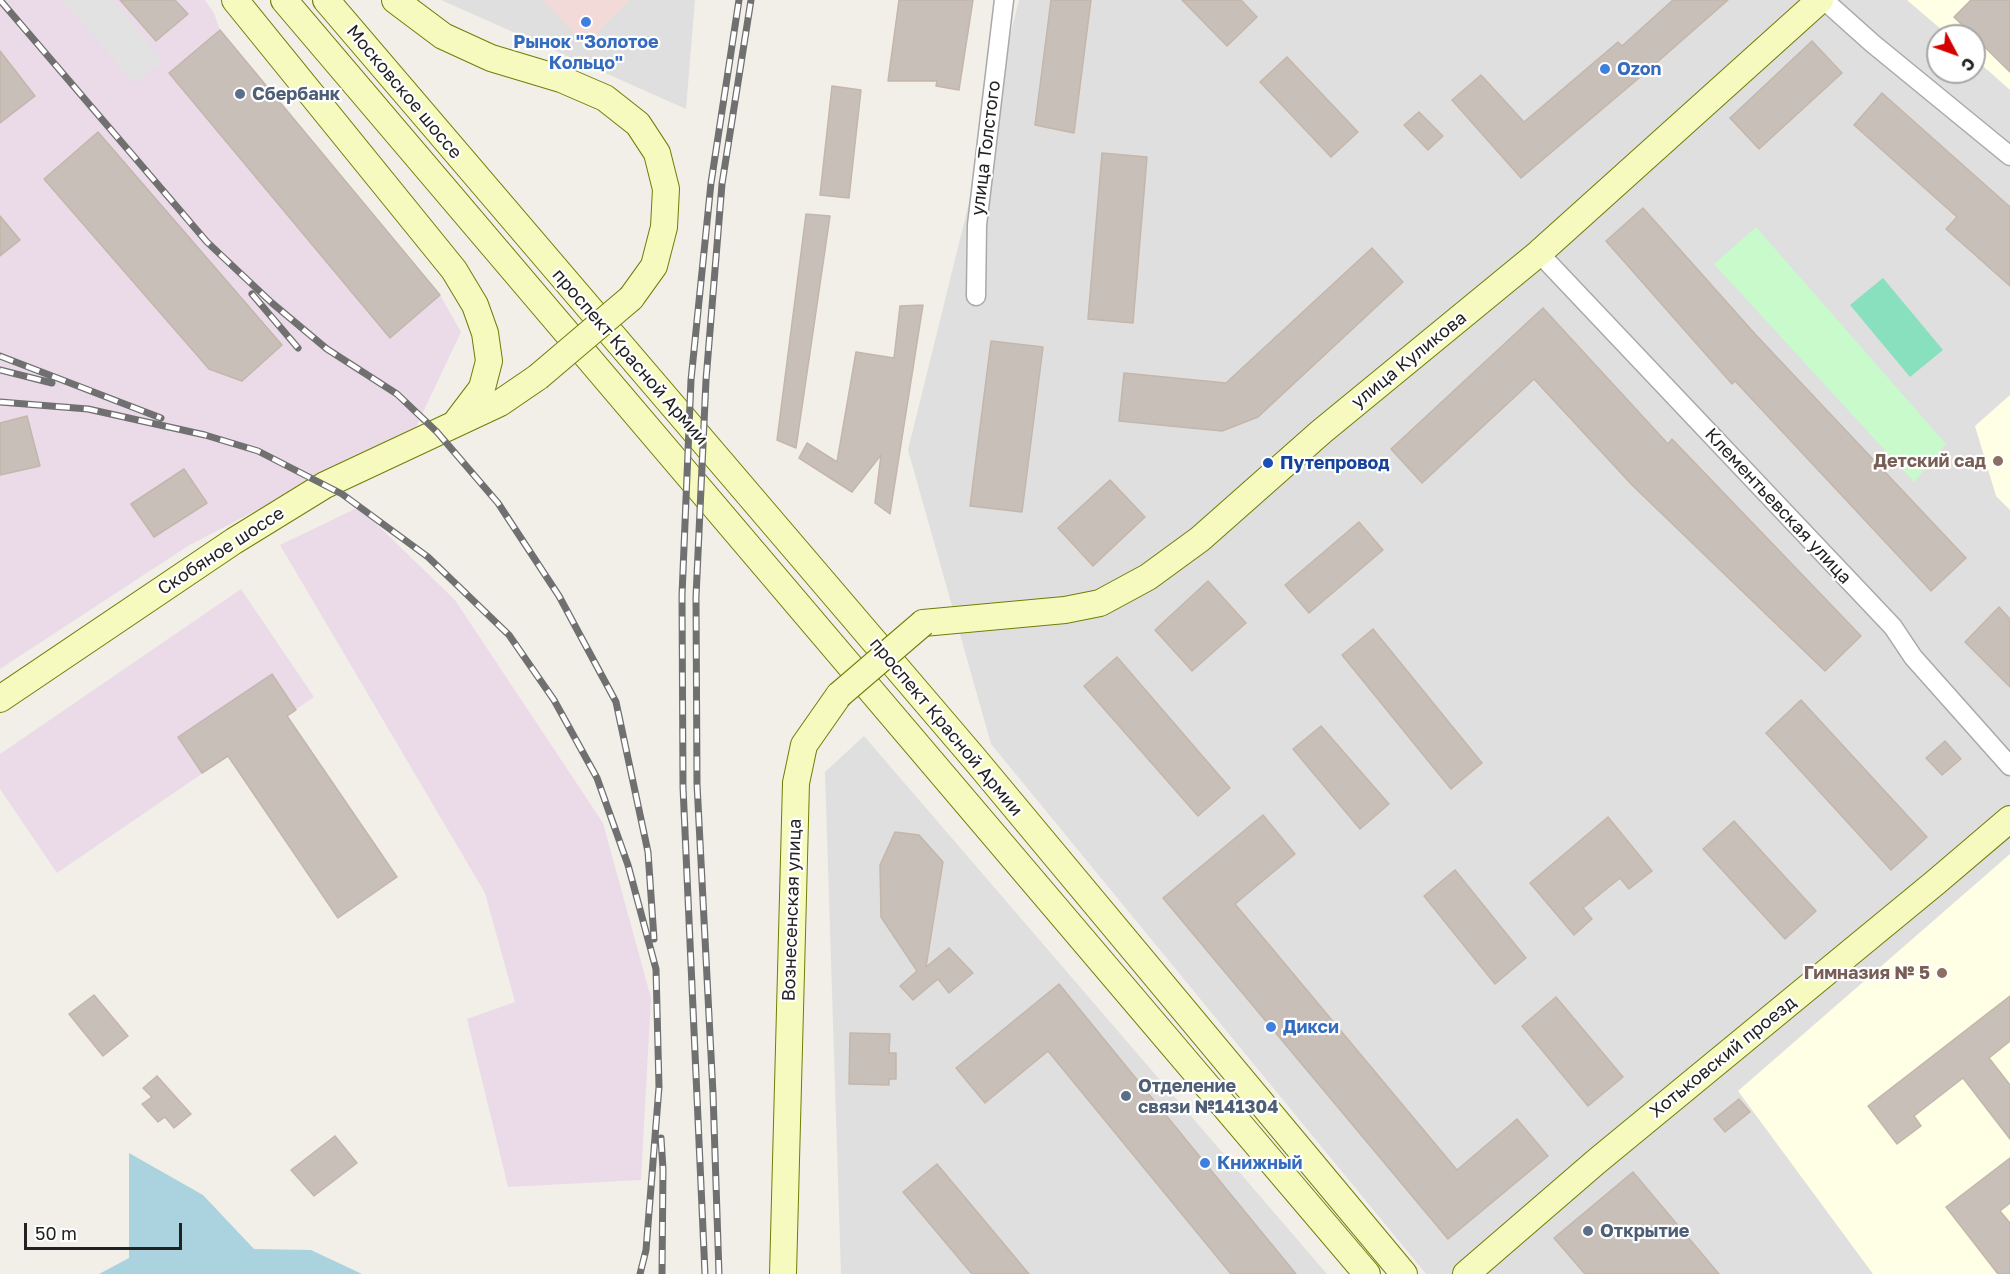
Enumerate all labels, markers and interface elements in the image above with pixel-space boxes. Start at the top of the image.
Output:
marker: Рынок "Золотое Кольцо" [579,15,593,29]
street label: Московское шоссе [342,21,466,163]
north arrow [1926,24,1986,84]
place label: Рынок "Золотое Кольцо" [513,31,659,74]
text: С [1957,54,1979,75]
place label: Ozon [1617,58,1661,80]
marker: Ozon [1598,62,1612,76]
street label: улица Толстого [967,79,1005,217]
place label: Сбербанк [252,83,340,105]
marker: Сбербанк [233,87,247,101]
street label: проспект Красной Армии [548,265,712,449]
street label: улица Куликова [1347,307,1471,413]
street label: Клементьевская улица [1700,424,1856,588]
place label: Детский сад [1874,450,1986,472]
place label: Путепровод [1280,452,1390,474]
marker: Детский сад [1991,454,2005,468]
marker: Путепровод [1261,456,1275,470]
street label: Скобяное шоссе [154,502,288,600]
street label: проспект Красной Армии [865,633,1027,821]
street label: Вознесенская улица [778,818,806,1002]
place label: Гимназия № 5 [1804,962,1930,984]
marker: Гимназия № 5 [1935,966,1949,980]
street label: Хотьковский проезд [1646,992,1800,1122]
place label: Дикси [1283,1016,1339,1038]
marker: Дикси [1264,1020,1278,1034]
place label: Отделение связи №141304 [1138,1075,1279,1118]
marker: Отделение связи №141304 [1119,1089,1133,1103]
place label: Книжный [1217,1152,1303,1174]
marker: Книжный [1198,1156,1212,1170]
scale bar [27,1211,184,1249]
place label: Открытие [1600,1220,1689,1242]
text: 50 m [35,1222,77,1244]
marker: Открытие [1581,1224,1595,1238]

